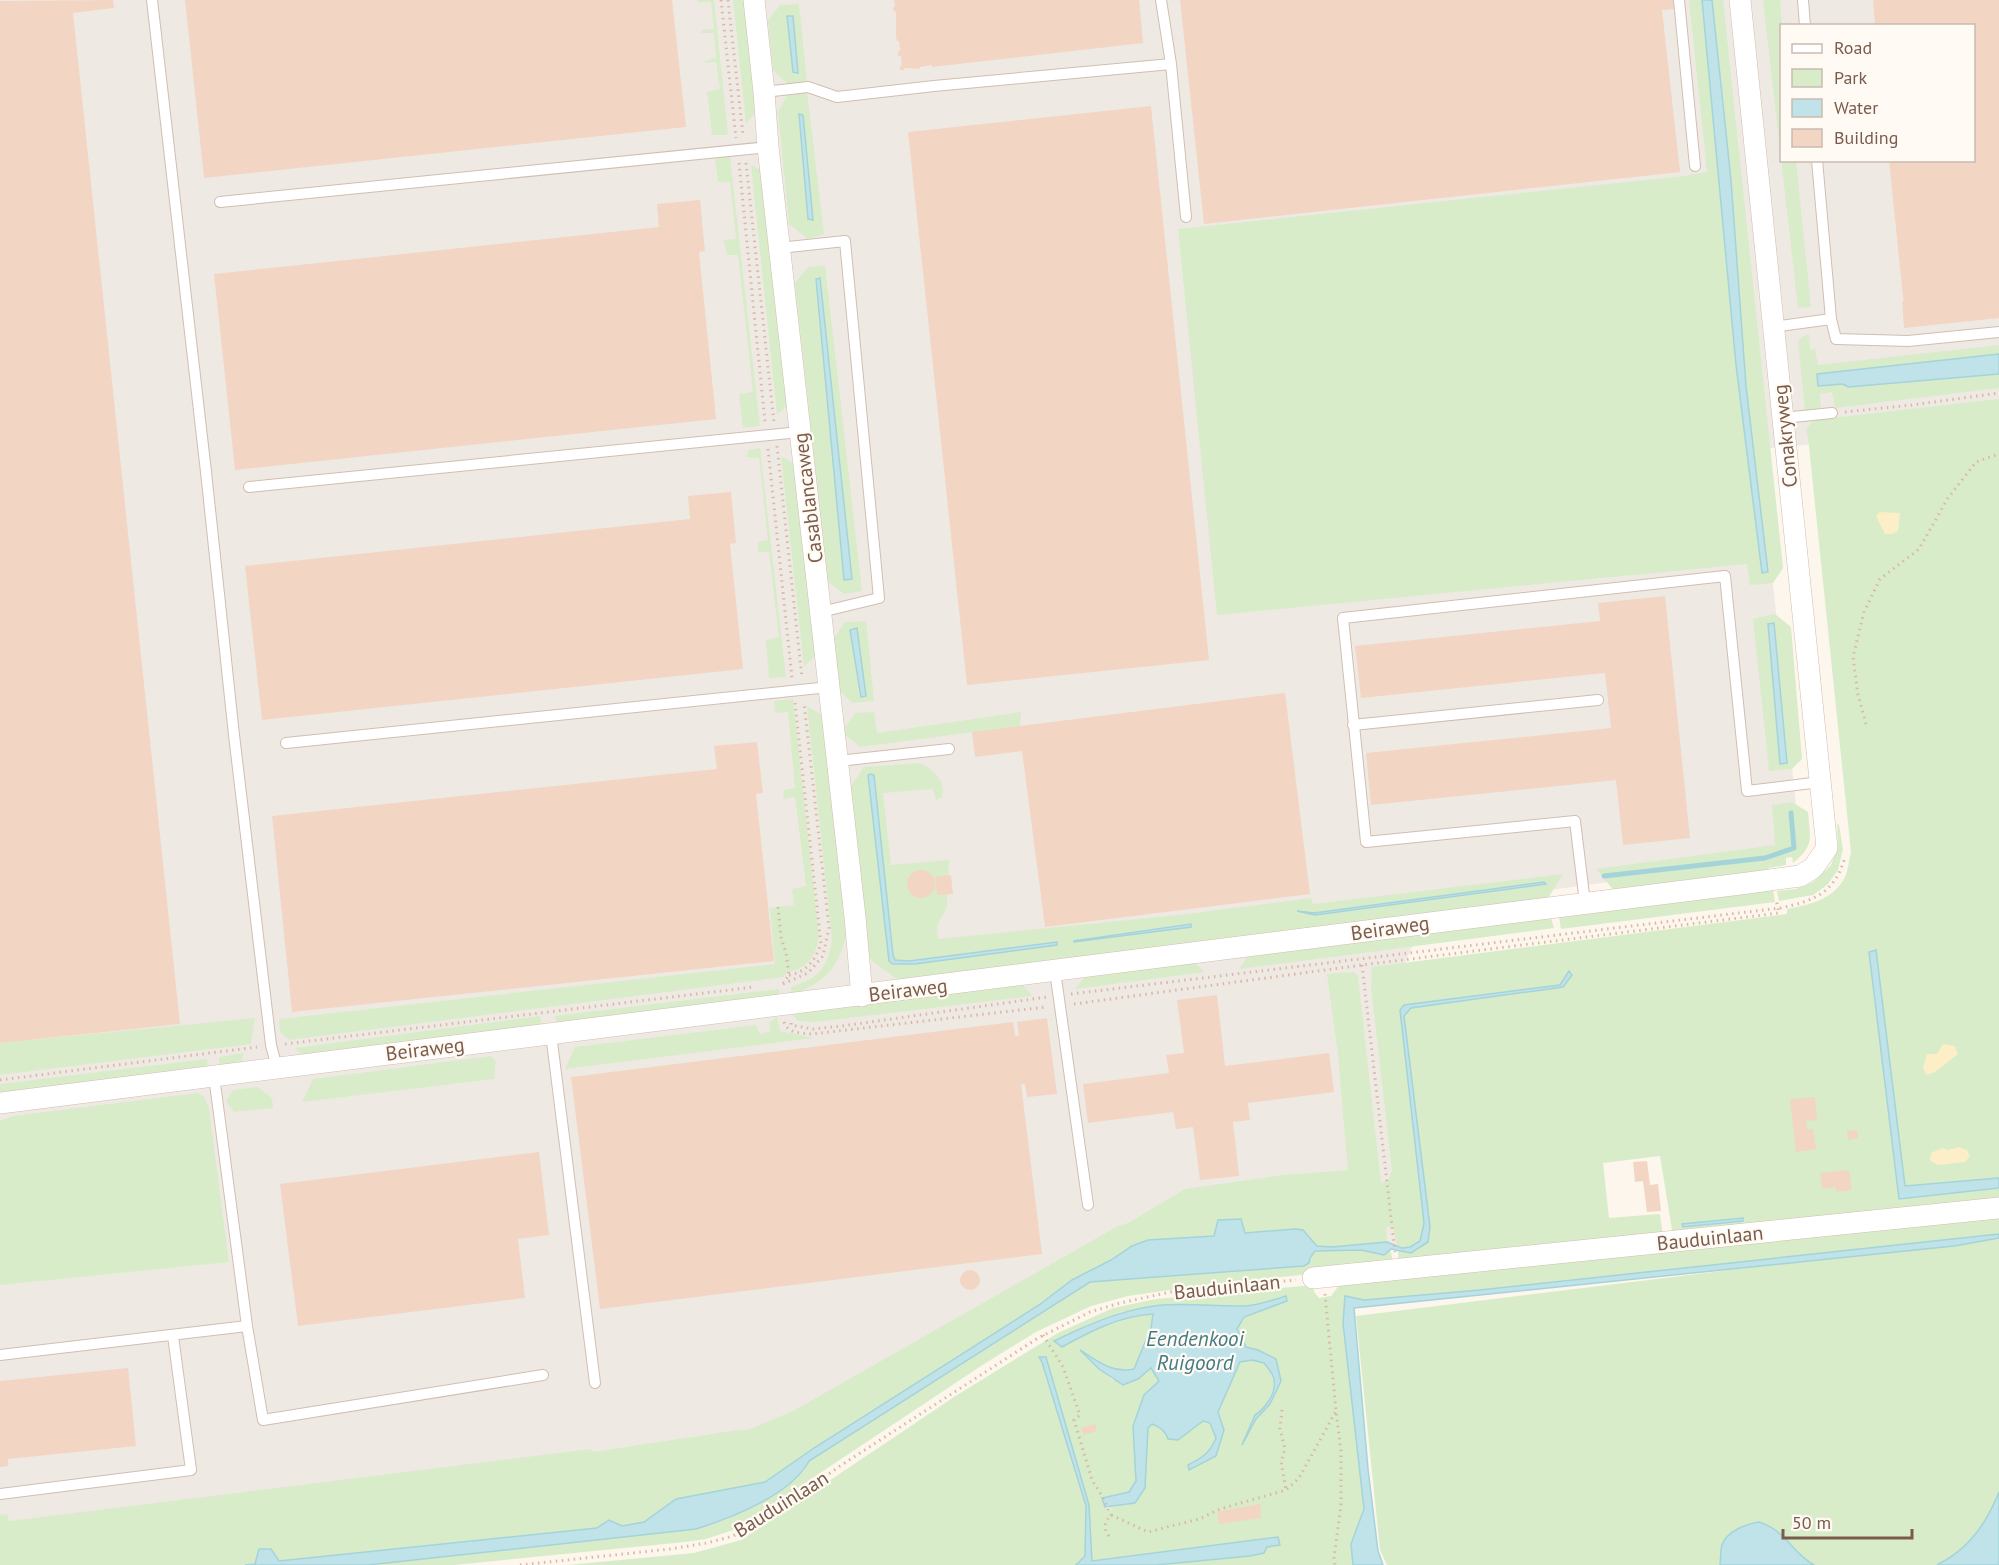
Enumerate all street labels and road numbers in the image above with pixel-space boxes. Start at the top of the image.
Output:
street label: Conakryweg [1767,383,1803,489]
street label: Casablancaweg [787,431,829,565]
street label: Beiraweg [1349,910,1431,946]
street label: Beiraweg [867,972,949,1008]
street label: Beiraweg [384,1031,466,1067]
street label: Bauduinlaan [1656,1219,1764,1257]
street label: Bauduinlaan [1173,1268,1281,1306]
street label: Bauduinlaan [729,1465,833,1543]

